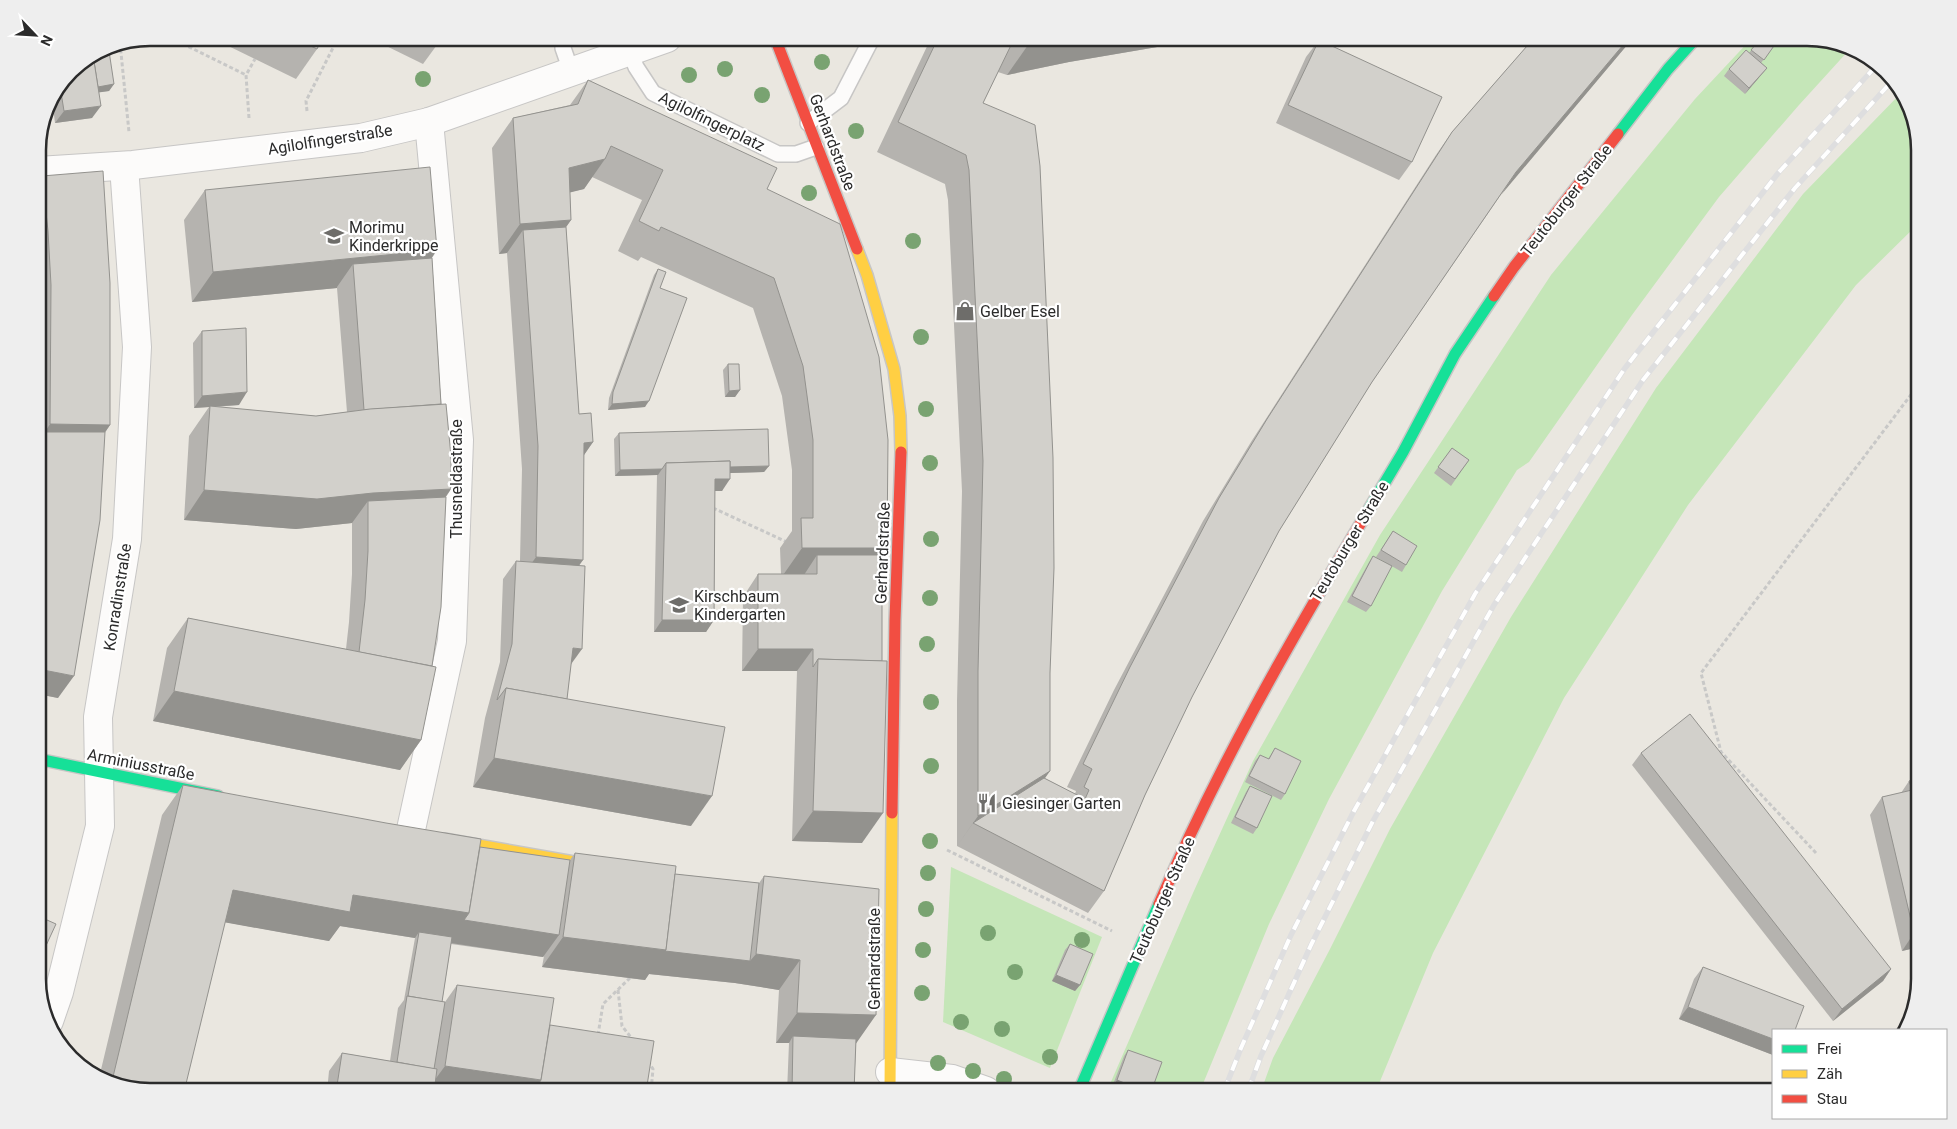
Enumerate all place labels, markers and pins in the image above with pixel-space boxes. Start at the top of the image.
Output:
place label: Morimu Kinderkrippe [349,218,439,255]
school or university icon: Morimu Kinderkrippe [323,225,345,247]
shop icon: Gelber Esel [954,300,976,322]
place label: Gelber Esel [980,302,1060,321]
place label: Kirschbaum Kindergarten [694,587,786,624]
school or university icon: Kirschbaum Kindergarten [668,594,690,616]
restaurant icon: Giesinger Garten [976,792,998,814]
place label: Giesinger Garten [1002,794,1121,813]

